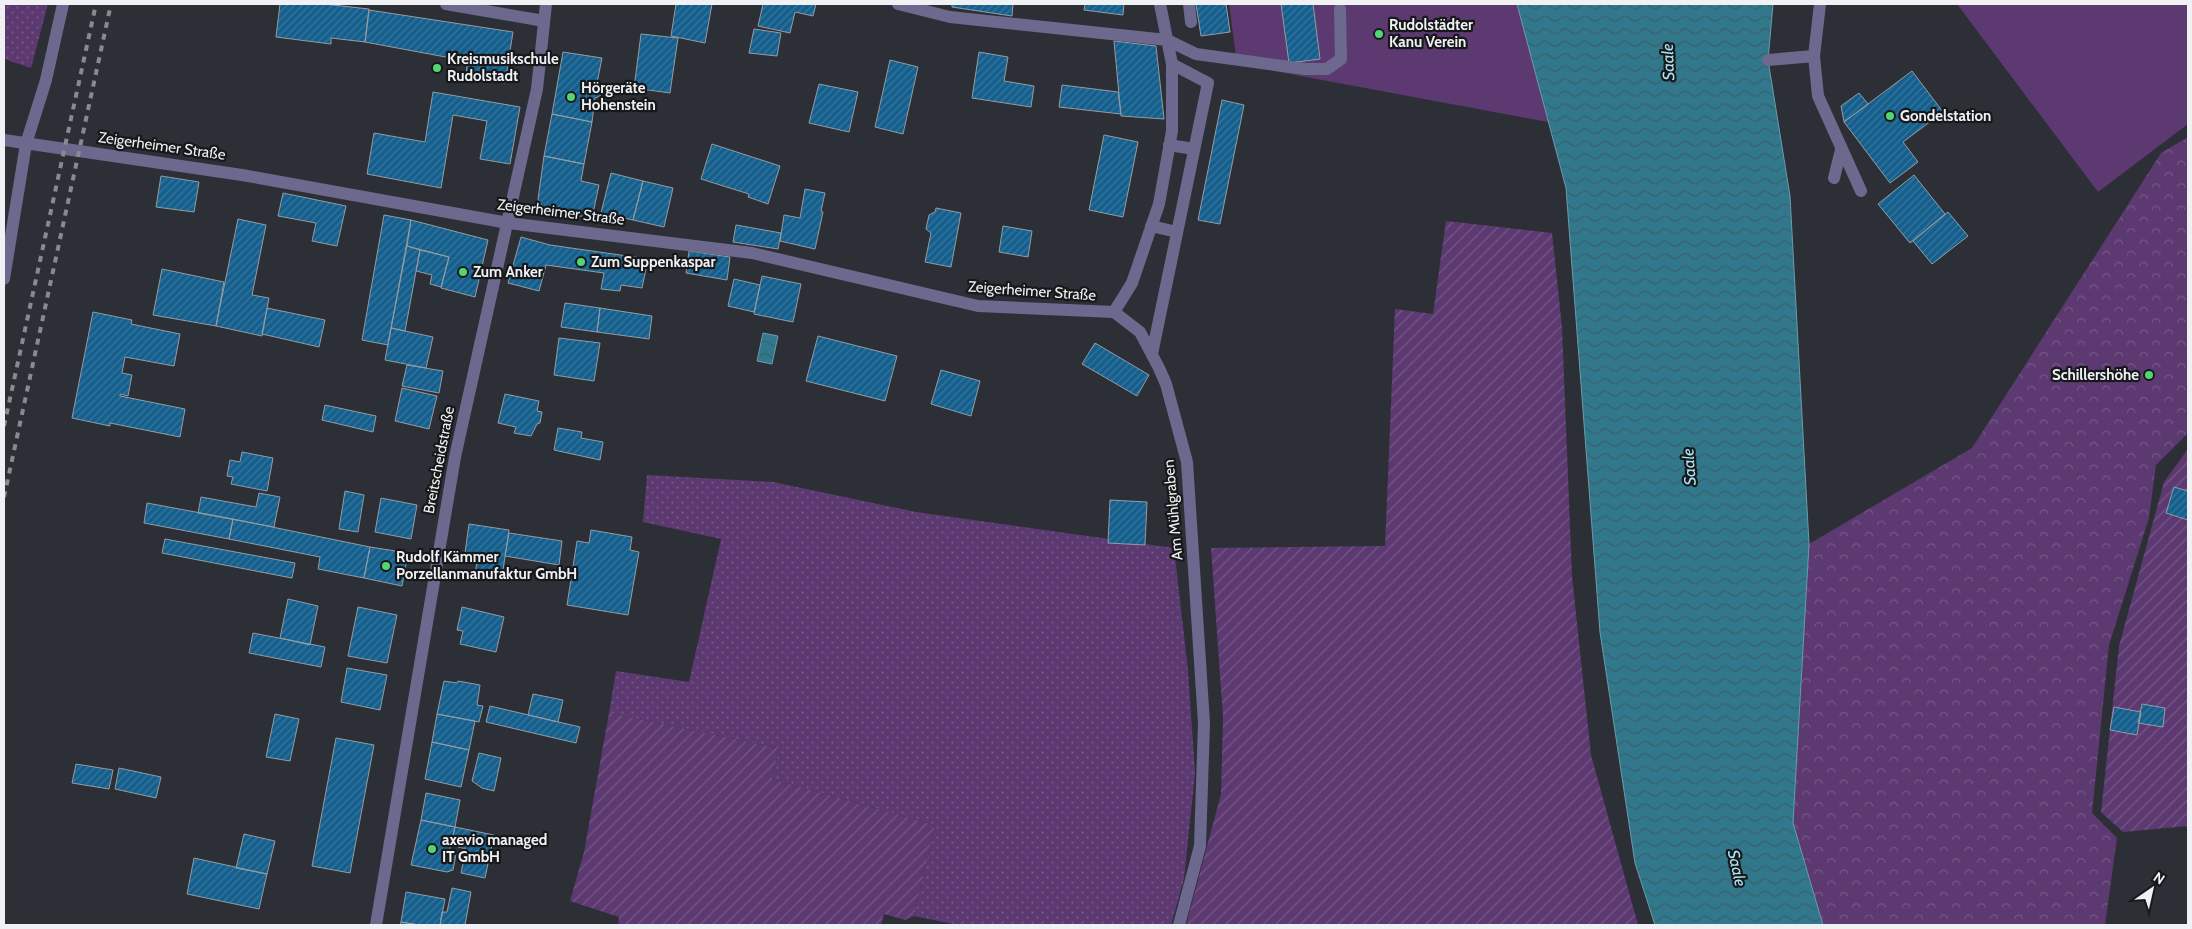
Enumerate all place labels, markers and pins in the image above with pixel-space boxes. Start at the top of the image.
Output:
place label: Rudolstädter Kanu Verein [1389,16,1473,51]
marker: Rudolstädter Kanu Verein [1373,28,1385,40]
place label: Kreismusikschule Rudolstadt [447,50,559,85]
marker: Kreismusikschule Rudolstadt [431,62,443,74]
place label: Hörgeräte Hohenstein [581,79,656,114]
marker: Hörgeräte Hohenstein [565,91,577,103]
place label: Gondelstation [1900,107,1991,125]
marker: Gondelstation [1884,110,1896,122]
place label: Zum Suppenkaspar [591,253,716,271]
marker: Zum Suppenkaspar [575,256,587,268]
place label: Zum Anker [473,263,543,281]
marker: Zum Anker [457,266,469,278]
place label: Schillershöhe [2052,366,2139,384]
marker: Schillershöhe [2143,369,2155,381]
place label: Rudolf Kämmer Porzellanmanufaktur GmbH [396,548,577,583]
marker: Rudolf Kämmer Porzellanmanufaktur GmbH [380,560,392,572]
place label: axevio managed IT GmbH [442,831,547,866]
marker: axevio managed IT GmbH [426,843,438,855]

